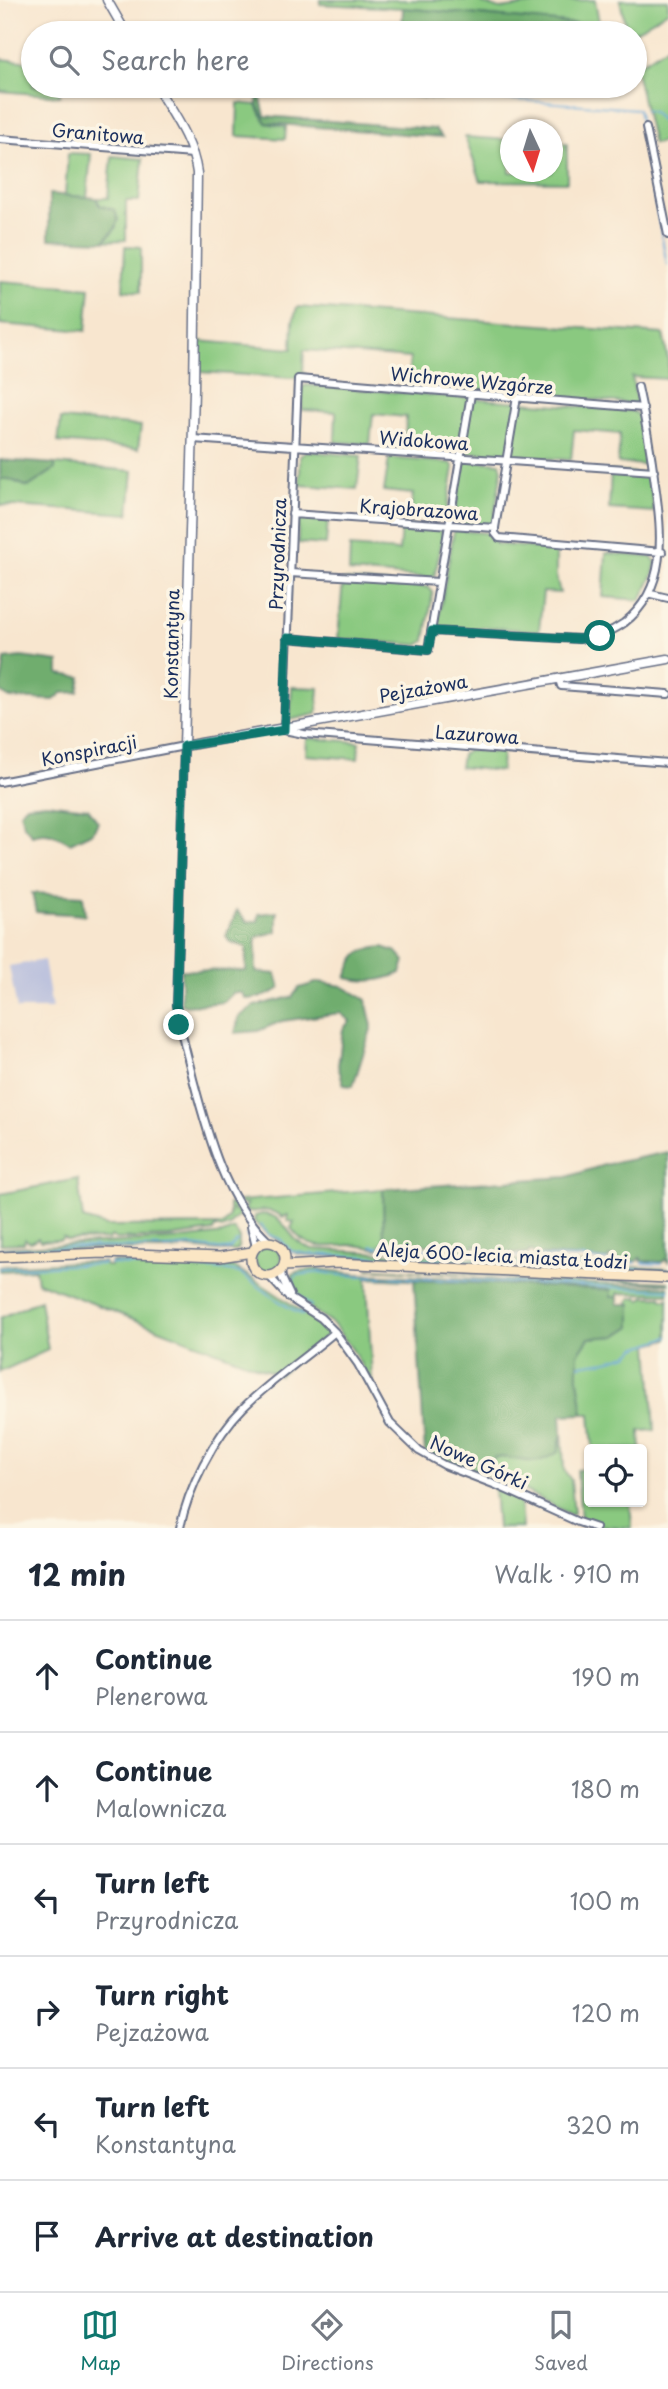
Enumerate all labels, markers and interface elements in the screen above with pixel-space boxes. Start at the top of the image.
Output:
search box [21,21,647,98]
text: Search here [101,40,250,79]
icon: search [45,41,83,79]
street label: Granitowa [51,116,146,151]
north arrow [500,119,563,182]
street label: Wichrowe Wzgórze [389,359,555,401]
street label: Widokowa [378,423,471,457]
street label: Krajobrazowa [359,491,480,527]
street label: Przyrodnicza [262,497,292,611]
street label: Konstantyna [157,588,185,699]
route start [584,620,615,651]
street label: Pejzażowa [377,667,470,709]
street label: Lazurowa [434,718,521,750]
street label: Konspiracji [39,727,139,773]
route end [163,1009,194,1040]
street label: Aleja 600-lecia miasta Łodzi [375,1235,629,1275]
street label: Nowe Górki [426,1428,532,1496]
map controls [584,1444,647,1507]
button: locate [584,1444,647,1507]
text: 12 min [28,1551,126,1596]
text: Walk · 910 m [494,1556,640,1591]
text: Continue [95,1639,212,1678]
icon: ahead [28,1657,66,1695]
text: 190 m [572,1659,640,1694]
text: Plenerowa [95,1678,208,1713]
text: Continue [95,1751,212,1790]
icon: ahead [28,1769,66,1807]
text: 180 m [571,1771,640,1806]
text: Malownicza [95,1790,226,1825]
text: Turn left [95,1863,210,1902]
icon: left [28,1881,66,1919]
text: 100 m [570,1883,640,1918]
text: Przyrodnicza [95,1902,238,1937]
text: Turn right [95,1975,229,2014]
icon: right [28,1993,66,2031]
text: 120 m [572,1995,640,2030]
text: Pejzażowa [95,2014,209,2049]
text: Turn left [95,2087,210,2126]
icon: left [28,2105,66,2143]
text: 320 m [566,2107,640,2142]
text: Konstantyna [95,2126,236,2161]
icon: arrive [28,2217,66,2255]
text: Arrive at destination [95,2217,374,2256]
tab: Map [80,2306,121,2376]
tab: Directions [281,2306,374,2376]
tab: Saved [534,2306,588,2376]

